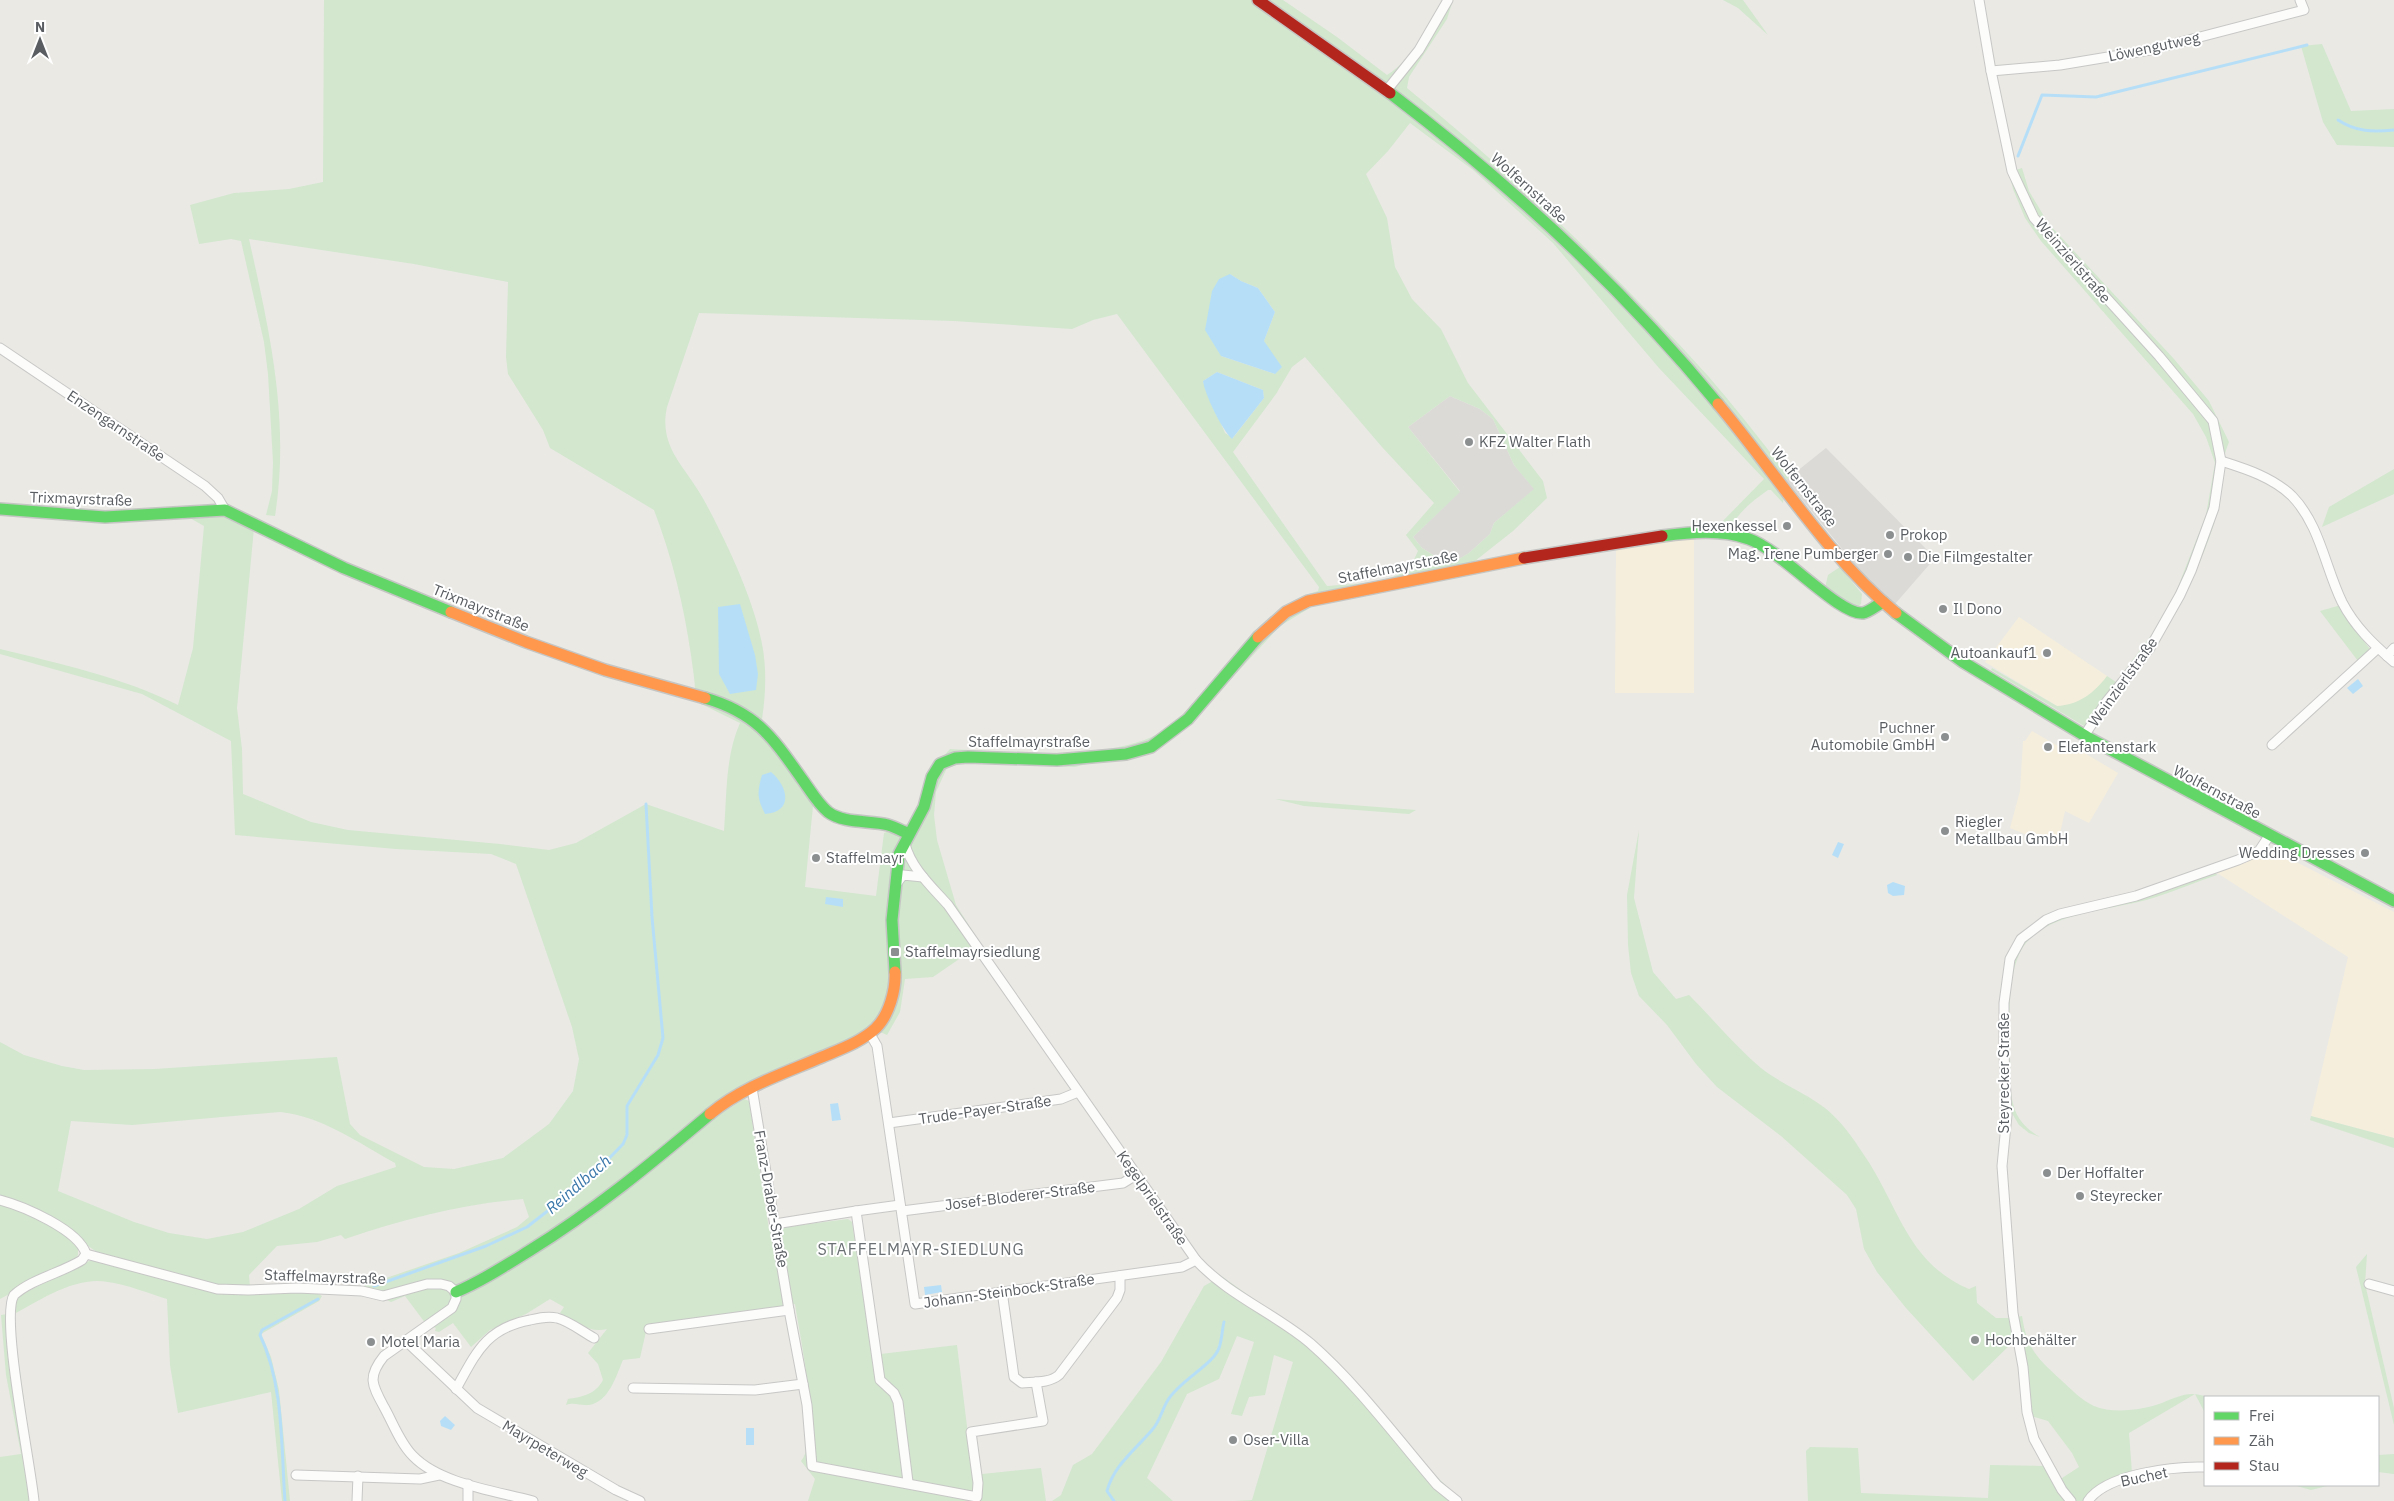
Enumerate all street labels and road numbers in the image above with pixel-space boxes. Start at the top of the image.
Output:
street label: Löwengutweg [2106,28,2201,65]
street label: Wolfernstraße [1487,148,1572,227]
street label: Weinzierlstraße [2031,214,2115,307]
street label: Enzengarnstraße [64,386,169,465]
street label: Wolfernstraße [1767,443,1842,531]
street label: Trixmayrstraße [29,487,133,510]
street label: Staffelmayrstraße [1336,546,1459,587]
street label: Trixmayrstraße [430,580,532,636]
street label: Weinzierlstraße [2084,633,2161,730]
street label: Staffelmayrstraße [968,732,1090,751]
street label: Wolfernstraße [2170,761,2264,823]
street label: Steyrecker Straße [1994,1013,2013,1133]
street label: Trude-Payer-Straße [917,1091,1052,1128]
street label: Franz-Draber-Straße [750,1129,793,1269]
street label: Kegelprielstraße [1113,1147,1192,1249]
street label: Josef-Bloderer-Straße [944,1177,1096,1214]
street label: Staffelmayrstraße [264,1265,386,1288]
street label: Johann-Steinbock-Straße [922,1269,1096,1312]
street label: Mayrpeterweg [499,1416,592,1482]
street label: Buchet [2118,1462,2169,1491]

